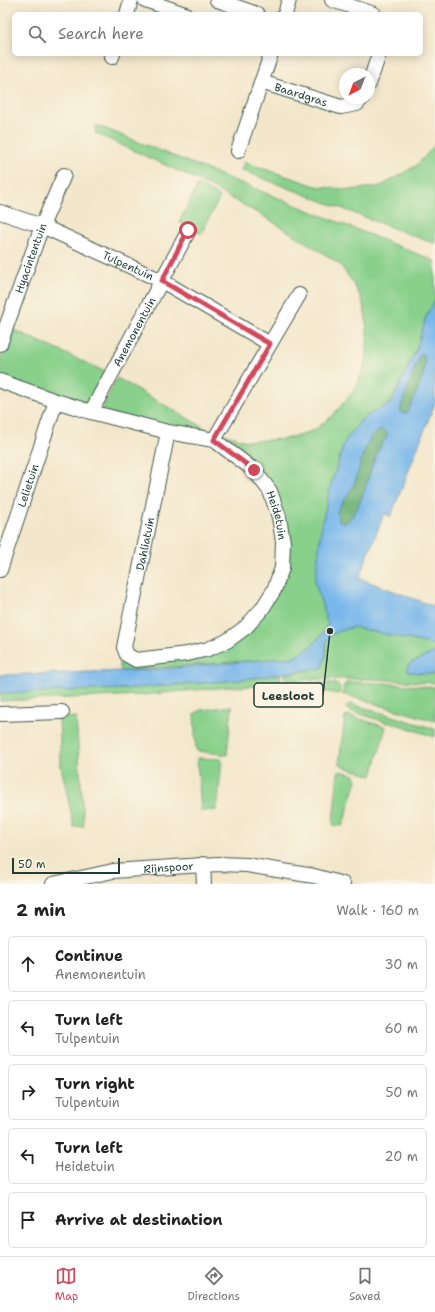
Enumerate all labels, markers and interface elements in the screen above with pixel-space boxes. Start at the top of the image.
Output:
search box [12,12,423,56]
icon: search [26,23,48,45]
text: Search here [58,24,144,44]
north arrow [339,68,375,104]
street label: Baardgras [273,80,329,110]
street label: Hyacintentuin [12,221,51,296]
route start [179,221,197,239]
street label: Tulpentuin [100,248,156,284]
street label: Anemonentuin [110,294,160,370]
route end [245,461,263,479]
street label: Lelietuin [14,462,43,509]
street label: Heidetuin [262,489,290,541]
street label: Dahliatuin [133,516,158,572]
callout: Leesloot [254,683,323,707]
text: Leesloot [262,688,314,704]
scale bar [12,856,120,875]
text: 50 m [18,857,46,872]
street label: Rijnspoor [143,859,194,877]
text: 2 min [16,899,66,921]
text: Walk · 160 m [337,902,419,919]
text: Continue [55,946,123,966]
icon: ahead [17,953,39,975]
text: 30 m [384,956,418,973]
text: Anemonentuin [55,966,146,983]
text: Turn left [55,1010,123,1030]
icon: left [17,1017,39,1039]
text: 60 m [385,1020,418,1037]
text: Tulpentuin [55,1030,120,1047]
text: Turn right [55,1074,135,1094]
icon: right [17,1081,39,1103]
text: 50 m [385,1084,418,1101]
text: Tulpentuin [55,1094,120,1111]
text: Turn left [55,1138,123,1158]
icon: left [17,1145,39,1167]
text: 20 m [385,1148,418,1165]
text: Heidetuin [55,1158,115,1175]
icon: arrive [17,1209,39,1231]
text: Arrive at destination [55,1210,223,1230]
tab: Map [55,1265,78,1304]
tab: Directions [187,1265,240,1304]
tab: Saved [349,1265,380,1304]

